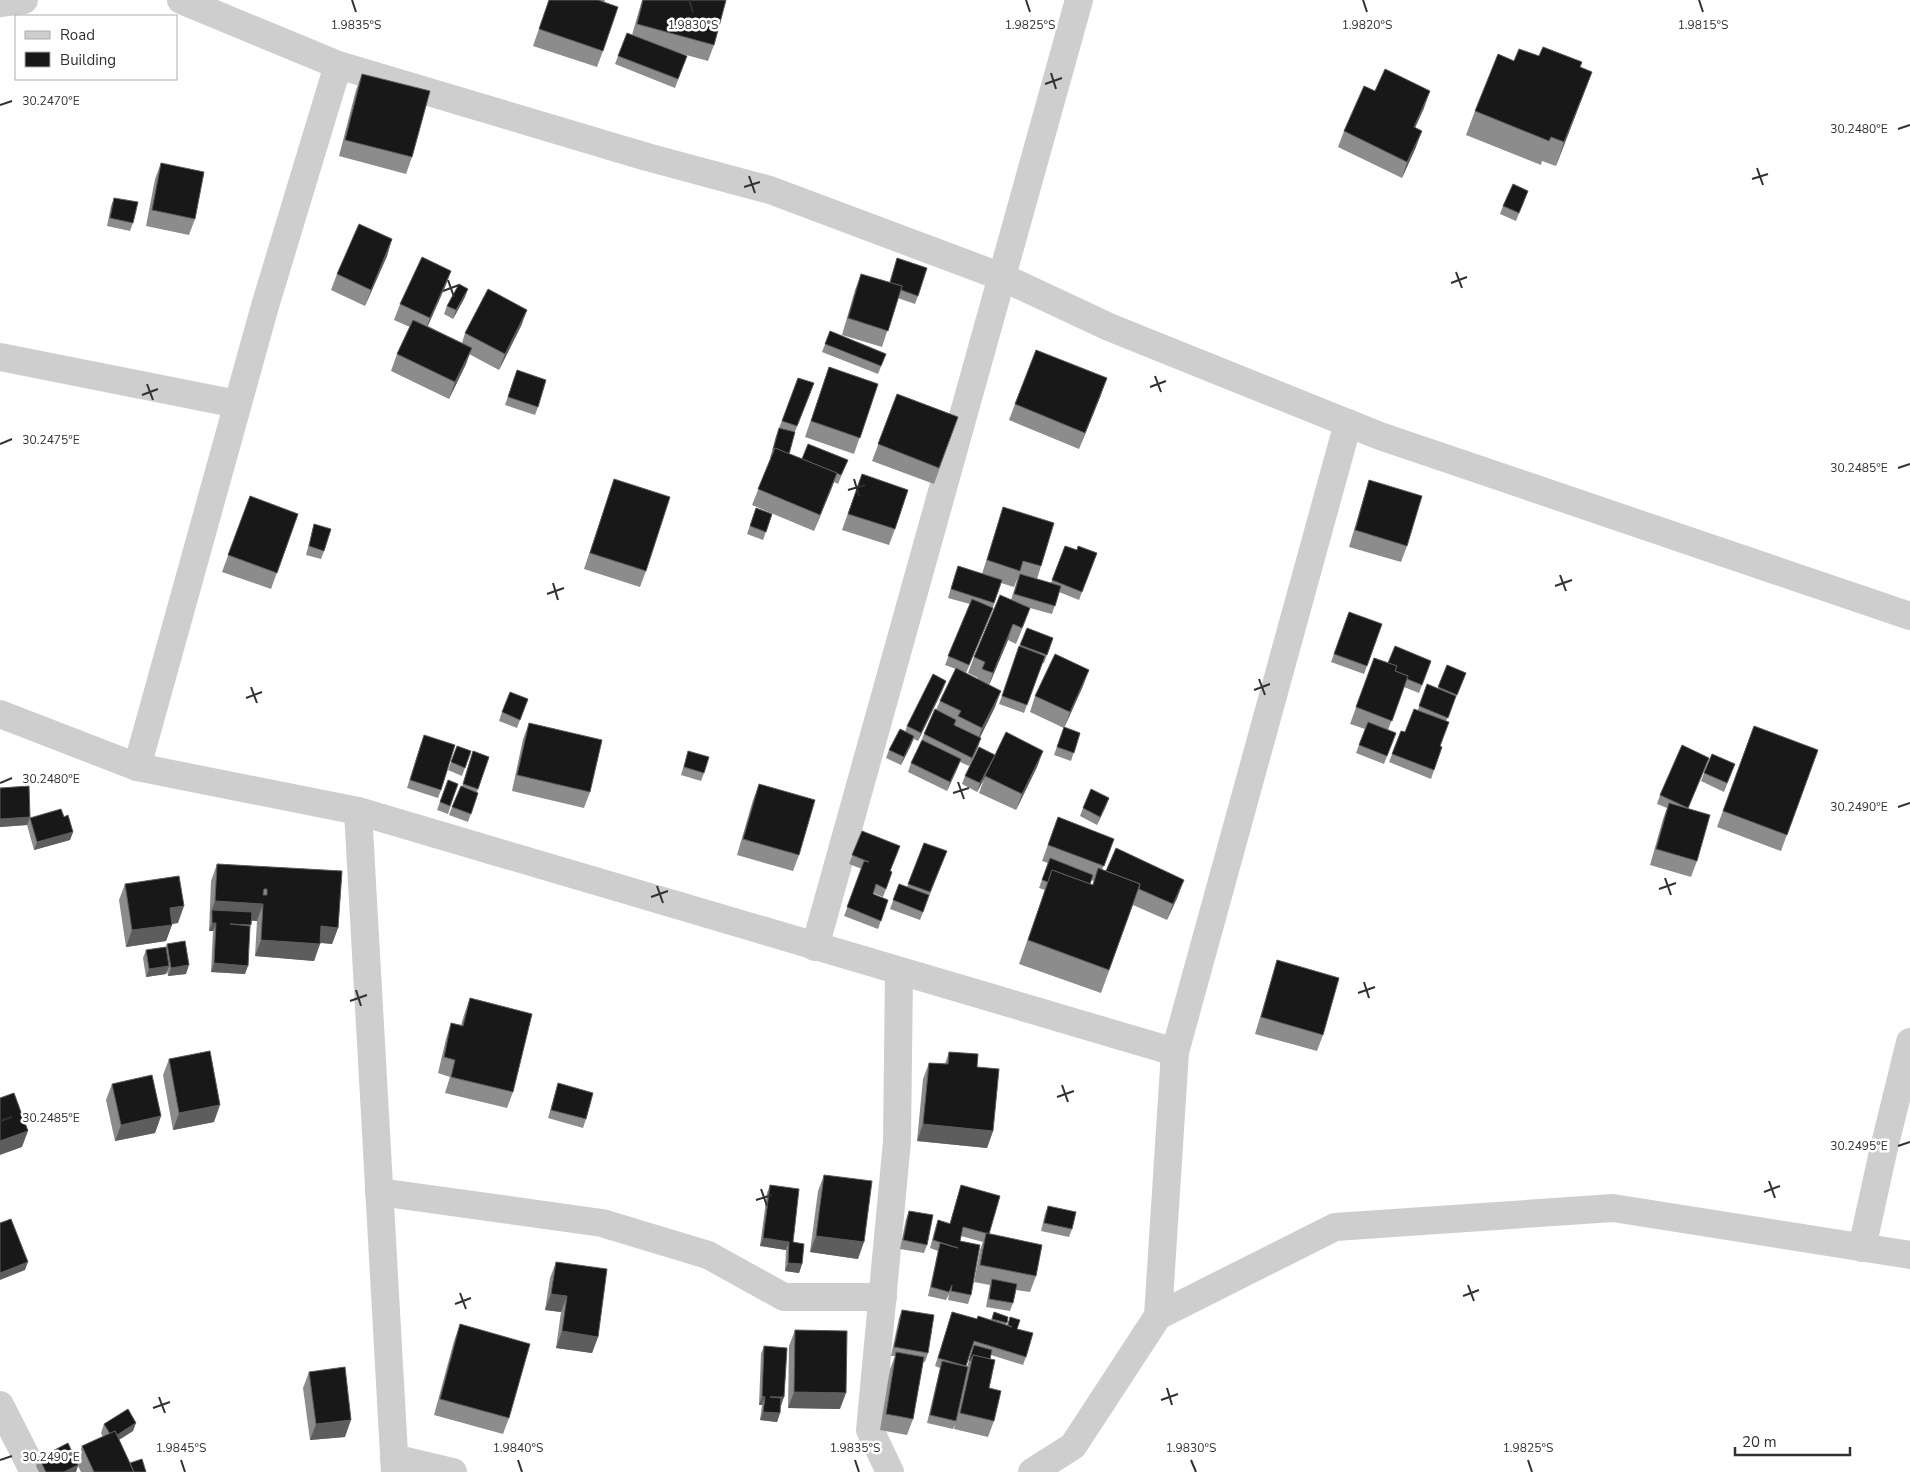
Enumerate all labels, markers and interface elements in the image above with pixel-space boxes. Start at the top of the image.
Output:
legend [15,15,178,80]
text: 1.9835°S [331,17,381,33]
text: 1.9830°S [668,17,718,33]
text: 1.9825°S [1005,17,1055,33]
text: 1.9820°S [1342,17,1392,33]
text: 1.9815°S [1678,17,1728,33]
text: Road [60,25,95,45]
text: Building [60,50,116,70]
text: 30.2470°E [22,93,80,109]
text: 30.2480°E [1830,121,1888,137]
text: 30.2475°E [22,432,80,448]
text: 30.2485°E [1830,460,1888,476]
text: 30.2480°E [22,771,80,787]
text: 30.2490°E [1830,799,1888,815]
text: 30.2485°E [22,1110,80,1126]
text: 30.2495°E [1830,1138,1888,1154]
scale bar [1735,1424,1850,1456]
text: 20 m [1742,1432,1777,1452]
text: 1.9845°S [156,1440,206,1456]
text: 1.9840°S [493,1440,543,1456]
text: 1.9835°S [830,1440,880,1456]
text: 1.9830°S [1166,1440,1216,1456]
text: 1.9825°S [1503,1440,1553,1456]
text: 30.2490°E [22,1449,80,1465]

